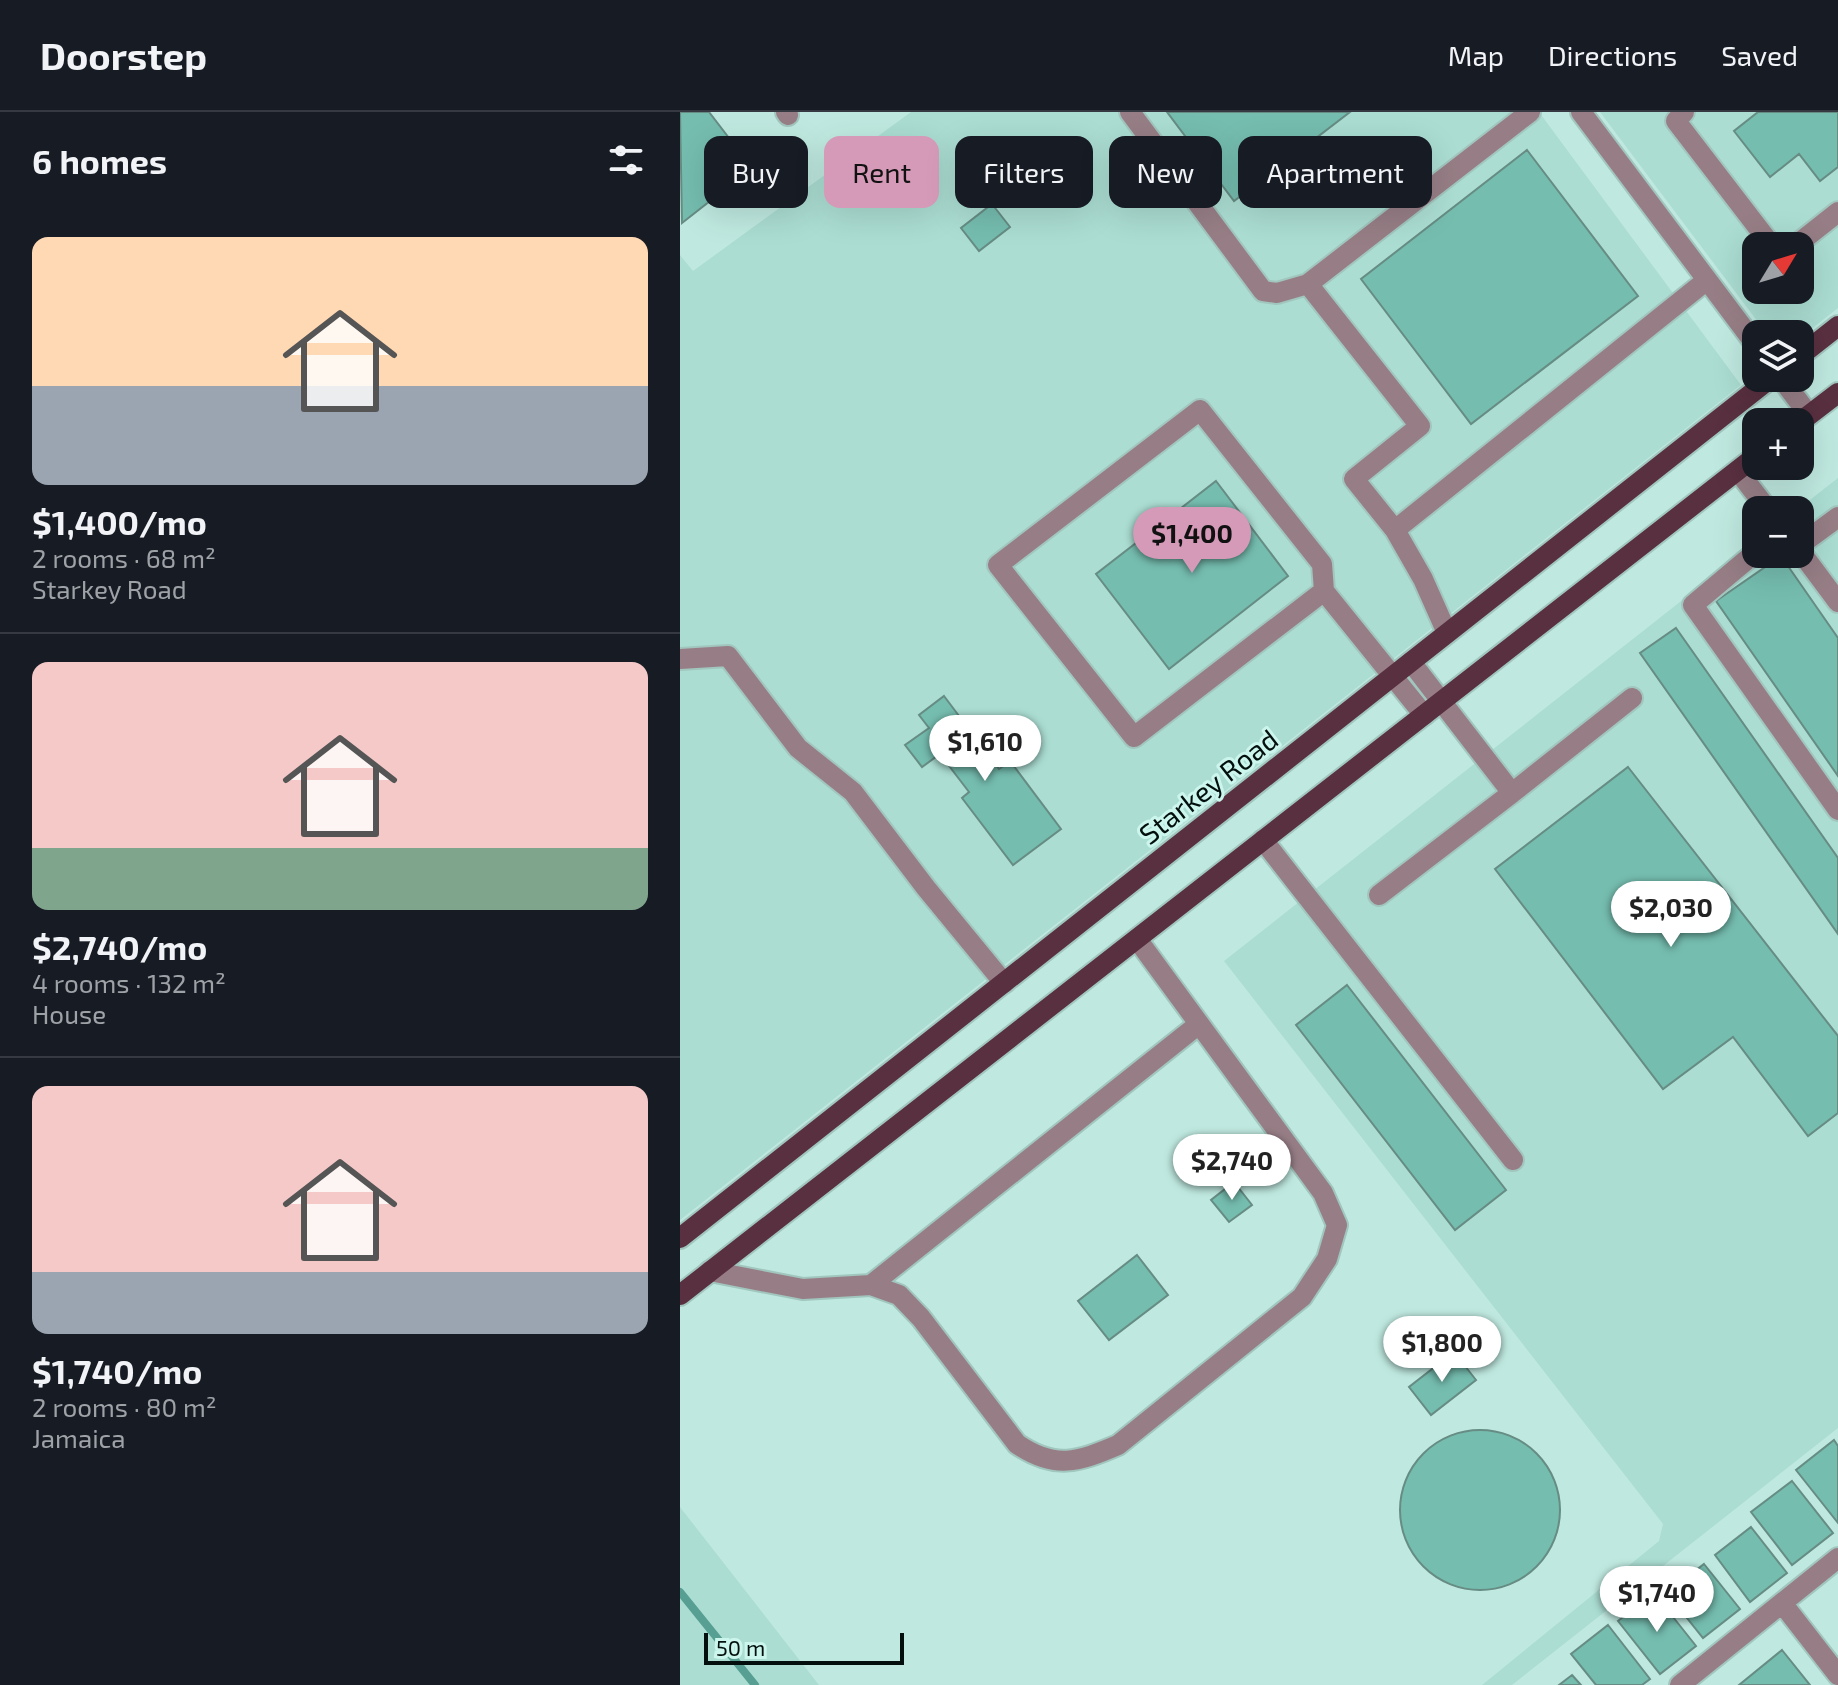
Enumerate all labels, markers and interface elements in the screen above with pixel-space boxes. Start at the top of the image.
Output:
text: Doorstep [40,32,207,78]
text: Map [1448,38,1504,72]
text: Directions [1548,38,1677,72]
text: Saved [1721,38,1798,72]
chip: Buy [704,136,808,208]
chip: Rent [824,136,939,208]
chip: Filters [955,136,1093,208]
chip: New [1109,136,1222,208]
chip: Apartment [1238,136,1432,208]
icon: filters [604,138,648,182]
text: 6 homes [32,140,167,181]
north arrow [1742,232,1814,304]
map controls [1742,232,1814,568]
icon: home [268,289,412,433]
button: layers [1742,320,1814,392]
button: + [1742,408,1814,480]
button: − [1742,496,1814,568]
text: $1,400/mo [32,501,207,542]
pin: $1,400 [1127,507,1257,575]
text: $1,400 [1151,517,1233,548]
text: 2 rooms · 68 m² [32,542,216,573]
text: Starkey Road [32,573,187,604]
icon: home [268,714,412,858]
pin: $1,610 [920,715,1050,783]
street label: Starkey Road [1132,721,1284,851]
text: $1,610 [947,725,1023,756]
pin: $2,030 [1606,881,1736,949]
text: $2,030 [1629,891,1713,922]
text: $2,740/mo [32,926,207,967]
text: 4 rooms · 132 m² [32,967,226,998]
text: House [32,998,106,1029]
pin: $2,740 [1167,1134,1297,1202]
icon: home [268,1138,412,1282]
text: $2,740 [1191,1144,1273,1175]
pin: $1,800 [1377,1316,1507,1384]
text: $1,800 [1401,1326,1483,1357]
text: $1,740/mo [32,1350,202,1391]
text: 2 rooms · 80 m² [32,1391,217,1422]
text: Jamaica [32,1422,126,1453]
pin: $1,740 [1592,1566,1722,1634]
text: $1,740 [1618,1576,1696,1607]
scale bar [704,1629,904,1665]
text: 50 m [716,1634,765,1660]

